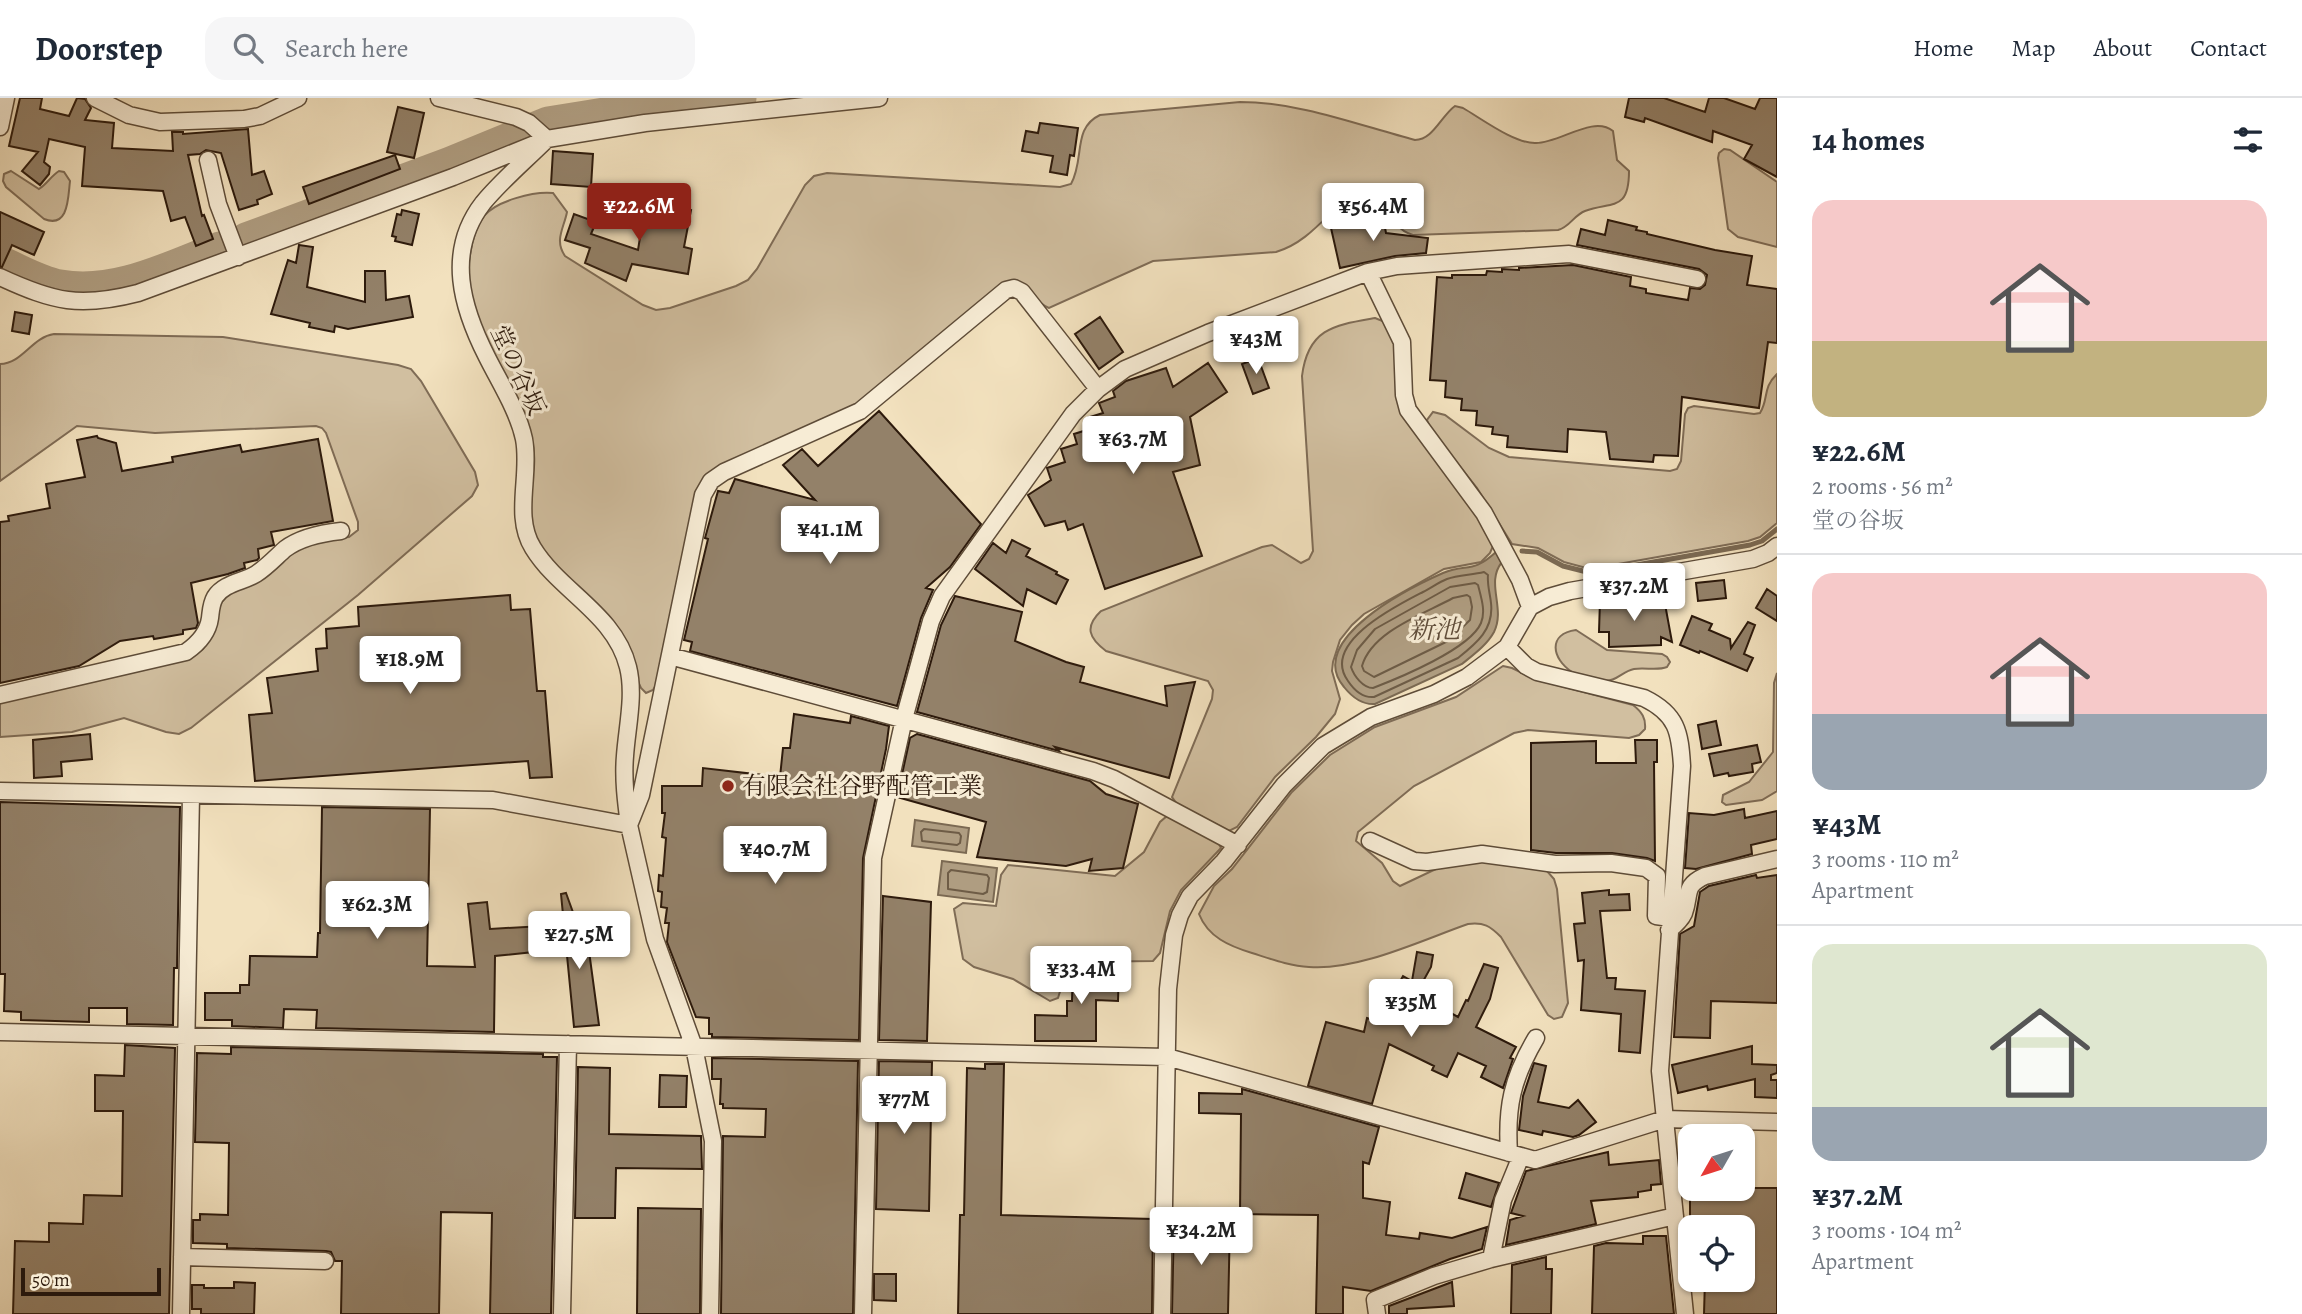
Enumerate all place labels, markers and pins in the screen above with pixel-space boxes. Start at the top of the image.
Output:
pin: ¥22.6M [582,184,696,243]
pin: ¥56.4M [1316,184,1430,243]
pin: ¥43M [1215,316,1297,376]
pin: ¥63.7M [1076,416,1190,476]
pin: ¥41.1M [773,506,887,566]
pin: ¥37.2M [1577,564,1691,623]
pin: ¥18.9M [353,636,467,696]
place label: 有限会社谷野配管工業 [742,770,982,802]
marker: 有限会社谷野配管工業 [720,778,736,794]
pin: ¥40.7M [718,826,832,886]
pin: ¥62.3M [320,882,434,941]
pin: ¥27.5M [522,912,636,971]
pin: ¥33.4M [1024,946,1138,1006]
pin: ¥35M [1370,979,1452,1039]
pin: ¥77M [863,1076,945,1136]
pin: ¥34.2M [1144,1208,1258,1267]

